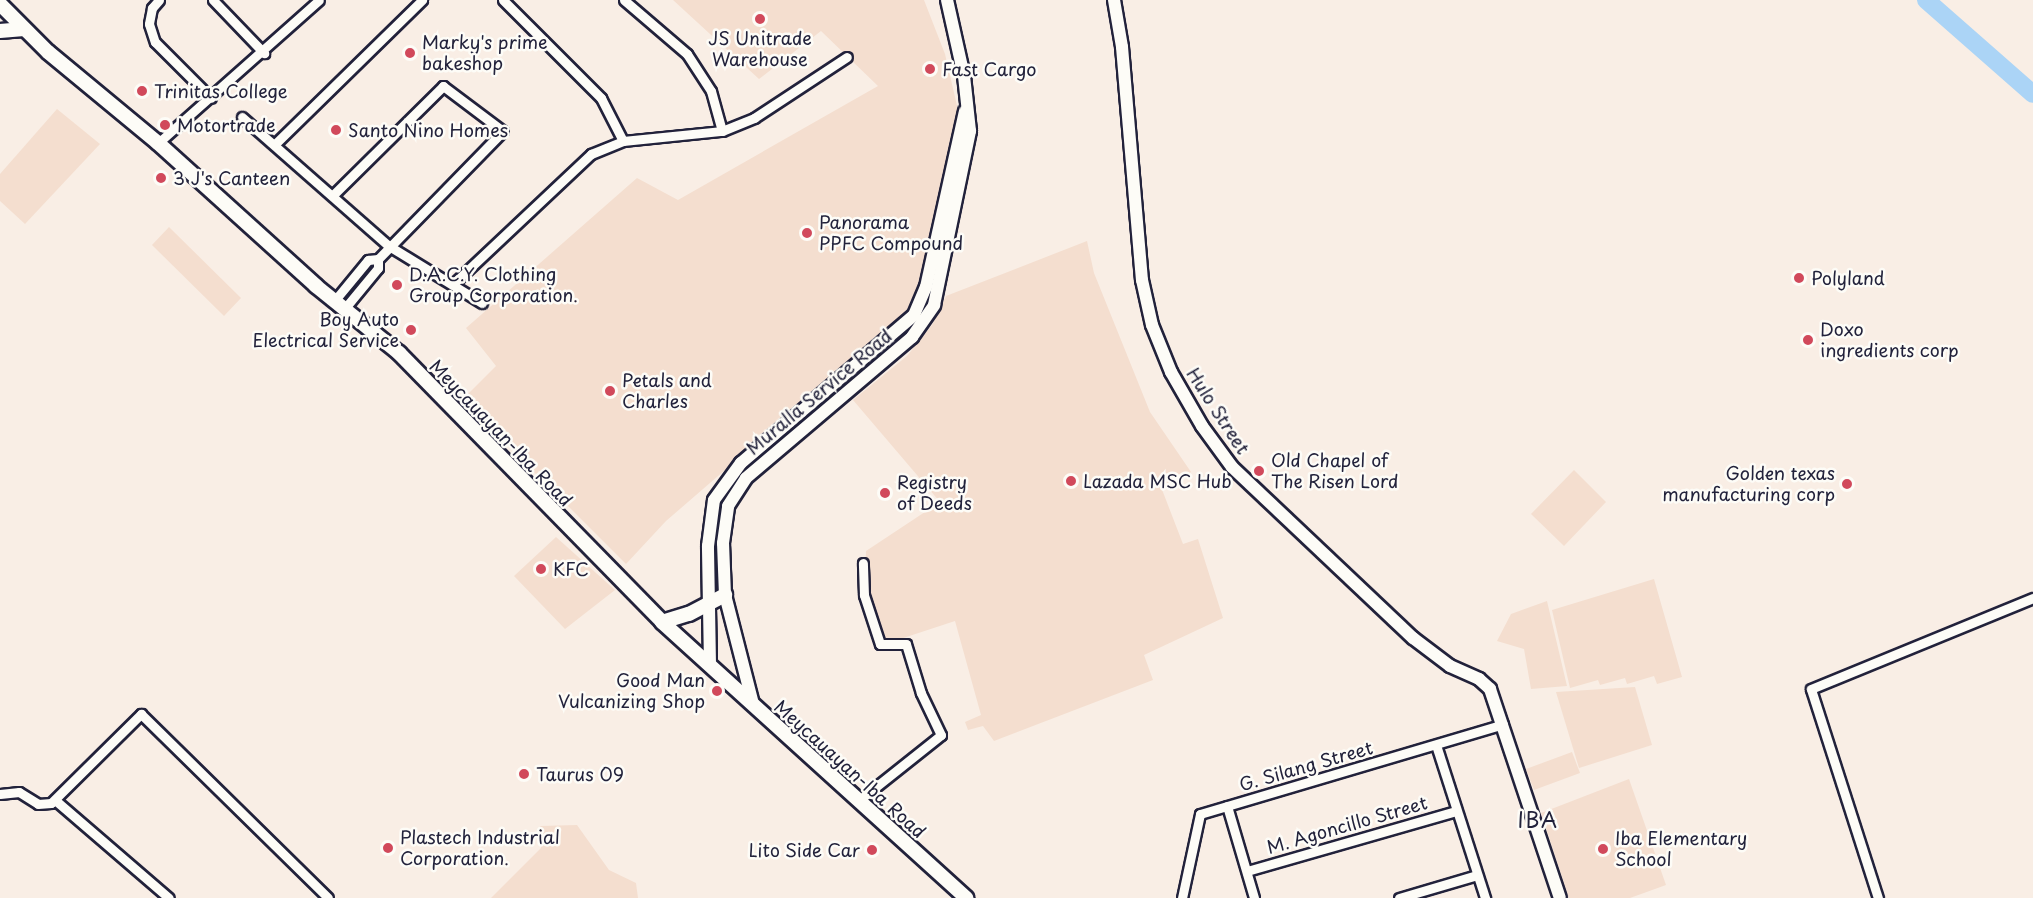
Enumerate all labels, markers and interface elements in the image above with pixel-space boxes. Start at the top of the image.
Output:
marker: JS Unitrade Warehouse [753,12,767,26]
place label: JS Unitrade Warehouse [708,28,812,70]
place label: Marky's prime bakeshop [422,32,548,74]
marker: Marky's prime bakeshop [403,46,417,60]
place label: Fast Cargo [942,58,1037,80]
marker: Fast Cargo [923,62,937,76]
place label: Trinitas College [154,80,289,102]
marker: Trinitas College [135,84,149,98]
place label: Motortrade [177,114,276,136]
marker: Motortrade [158,118,172,132]
place label: Santo Nino Homes [348,119,508,141]
marker: Santo Nino Homes [329,123,343,137]
place label: 3 J's Canteen [173,167,292,189]
marker: 3 J's Canteen [154,171,168,185]
place label: Panorama PPFC Compound [819,212,963,254]
marker: Panorama PPFC Compound [800,226,814,240]
place label: D.A.C.Y. Clothing Group Corporation. [409,264,578,306]
place label: Polyland [1811,267,1885,289]
marker: Polyland [1792,271,1806,285]
marker: D.A.C.Y. Clothing Group Corporation. [390,278,404,292]
place label: Boy Auto Electrical Service [252,309,399,352]
place label: Doxo ingredients corp [1820,319,1959,362]
marker: Boy Auto Electrical Service [404,323,418,337]
street label: Muralla Service Road [742,325,896,459]
marker: Doxo ingredients corp [1801,333,1815,347]
street label: Meycauayan-Iba Road [425,355,577,511]
street label: Hulo Street [1182,364,1254,458]
place label: Petals and Charles [622,370,712,412]
marker: Petals and Charles [603,384,617,398]
place label: Old Chapel of The Risen Lord [1271,450,1399,492]
place label: Golden texas manufacturing corp [1662,463,1835,506]
marker: Old Chapel of The Risen Lord [1252,464,1266,478]
place label: Lazada MSC Hub [1083,470,1232,492]
place label: Registry of Deeds [897,472,971,514]
marker: Lazada MSC Hub [1064,474,1078,488]
marker: Golden texas manufacturing corp [1840,477,1854,491]
marker: Registry of Deeds [878,486,892,500]
place label: KFC [553,558,589,580]
marker: KFC [534,562,548,576]
place label: Good Man Vulcanizing Shop [558,670,705,712]
marker: Good Man Vulcanizing Shop [710,684,724,698]
street label: Meycauayan-Iba Road [770,695,930,843]
street label: G. Silang Street [1236,736,1376,796]
place label: Taurus 09 [536,763,623,785]
marker: Taurus 09 [517,767,531,781]
street label: M. Agoncillo Street [1264,792,1430,858]
district label: IBA [1518,806,1558,832]
place label: Plastech Industrial Corporation. [400,827,559,870]
place label: Iba Elementary School [1615,828,1748,870]
place label: Lito Side Car [749,839,860,861]
marker: Plastech Industrial Corporation. [381,841,395,855]
marker: Iba Elementary School [1596,842,1610,856]
marker: Lito Side Car [865,843,879,857]

